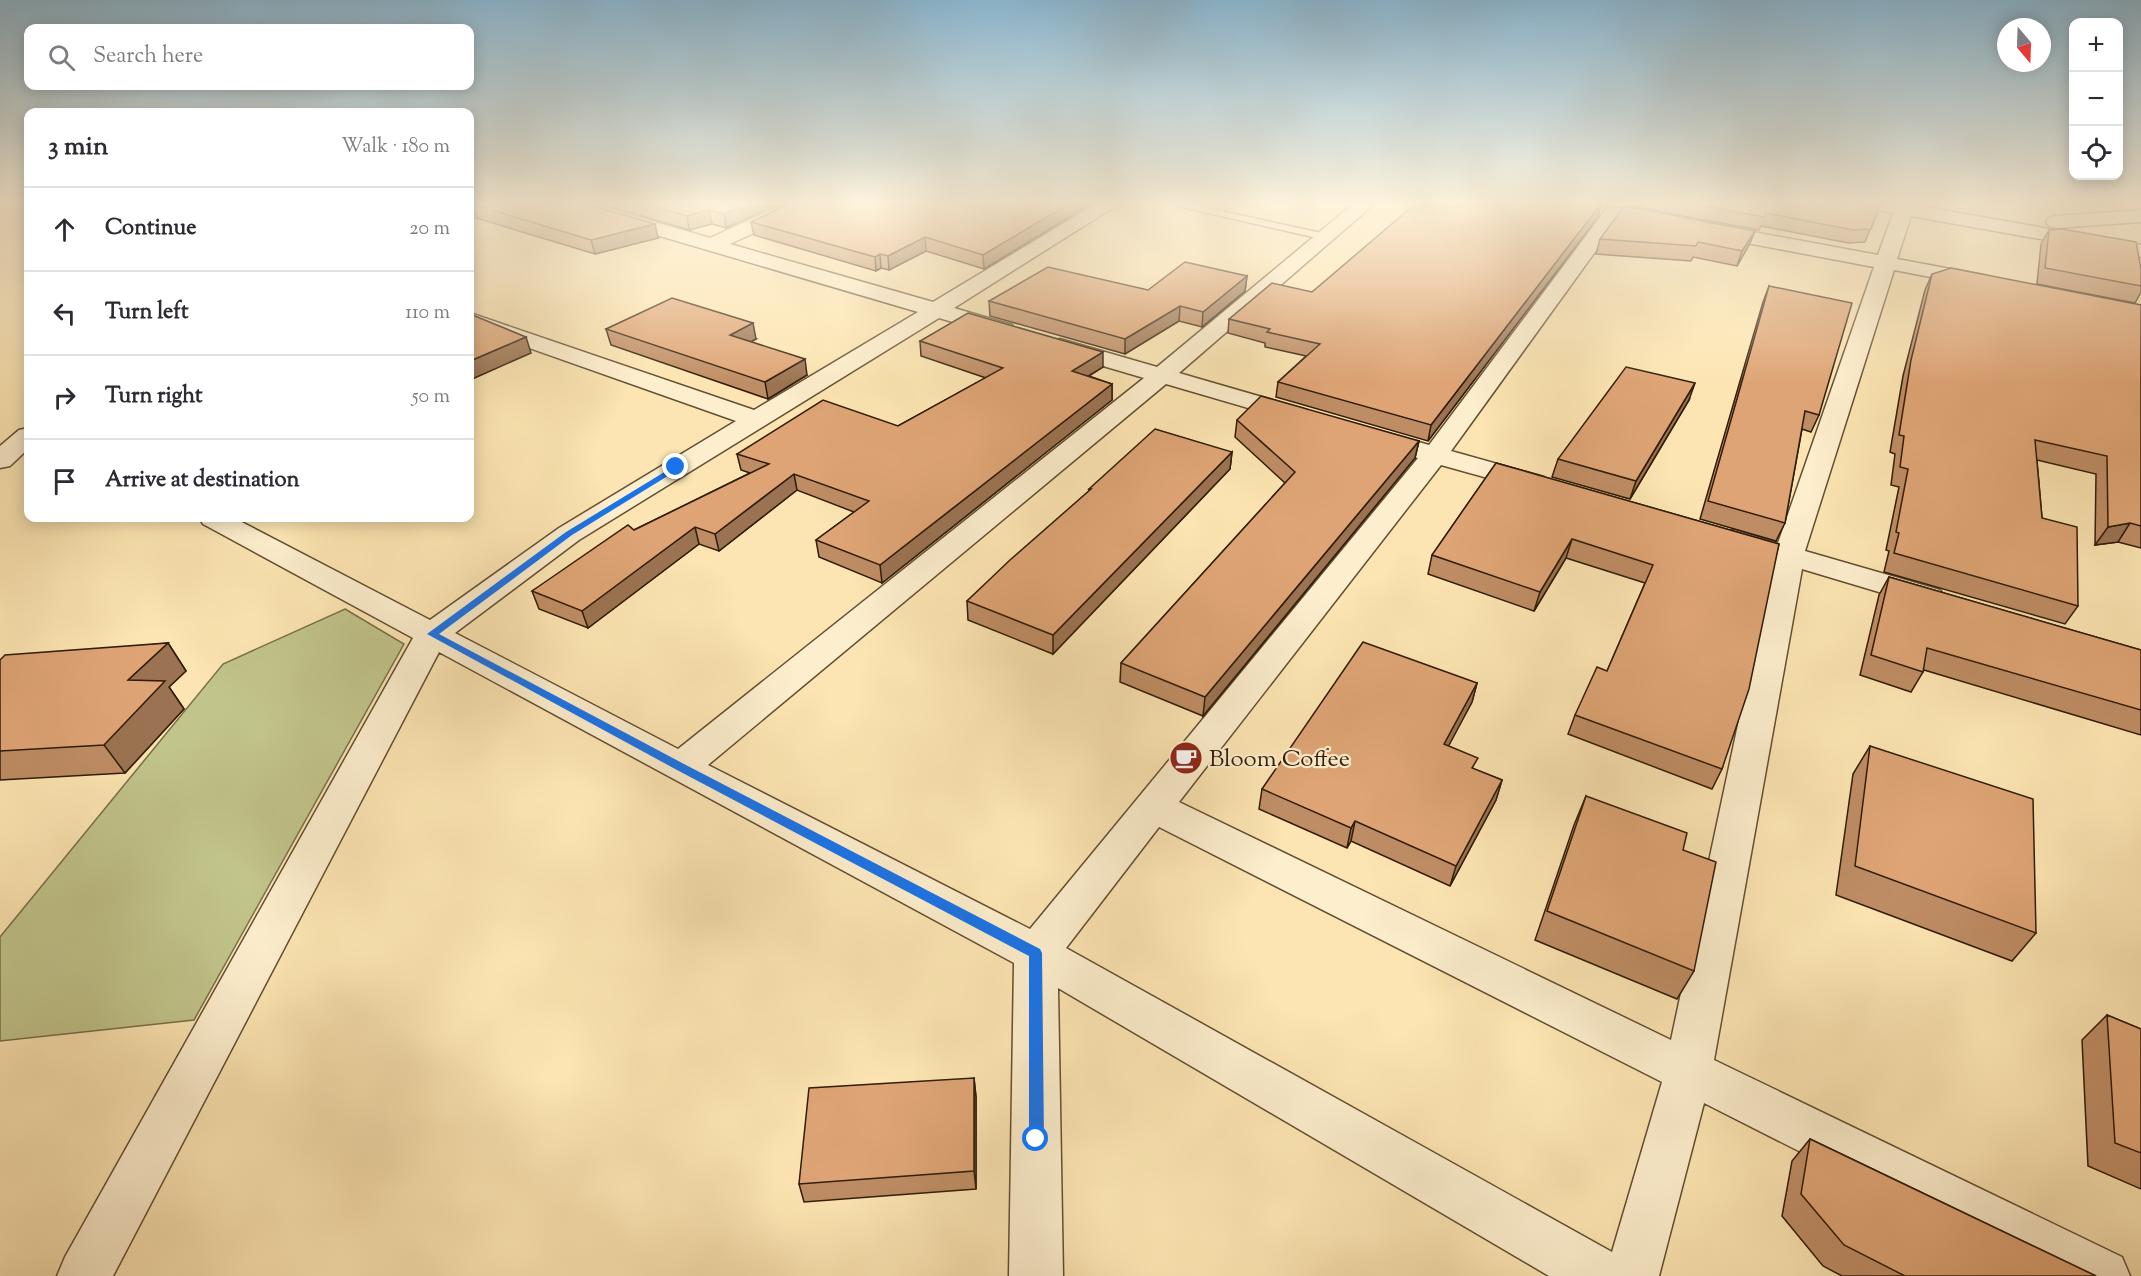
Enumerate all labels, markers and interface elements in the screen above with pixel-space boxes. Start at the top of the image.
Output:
north arrow [1997,18,2051,72]
map controls [2069,18,2123,180]
button: + [2069,18,2123,72]
search box [24,24,474,90]
icon: search [45,41,78,74]
text: Search here [93,41,203,73]
button: − [2069,72,2123,126]
button: locate [2069,126,2123,180]
text: 3 min [48,129,108,166]
text: Walk · 180 m [341,133,450,162]
icon: ahead [48,213,81,246]
text: Continue [105,213,196,245]
text: 20 m [409,215,450,244]
icon: left [48,297,81,330]
text: Turn left [105,297,188,329]
text: 110 m [405,299,450,328]
icon: right [48,381,81,414]
text: Turn right [105,381,202,413]
text: 50 m [412,383,450,412]
route end [662,453,688,479]
icon: arrive [48,465,81,498]
text: Arrive at destination [105,465,300,497]
cafe icon: Bloom Coffee [1168,740,1204,776]
place label: Bloom Coffee [1209,743,1350,777]
route start [1022,1125,1048,1151]

